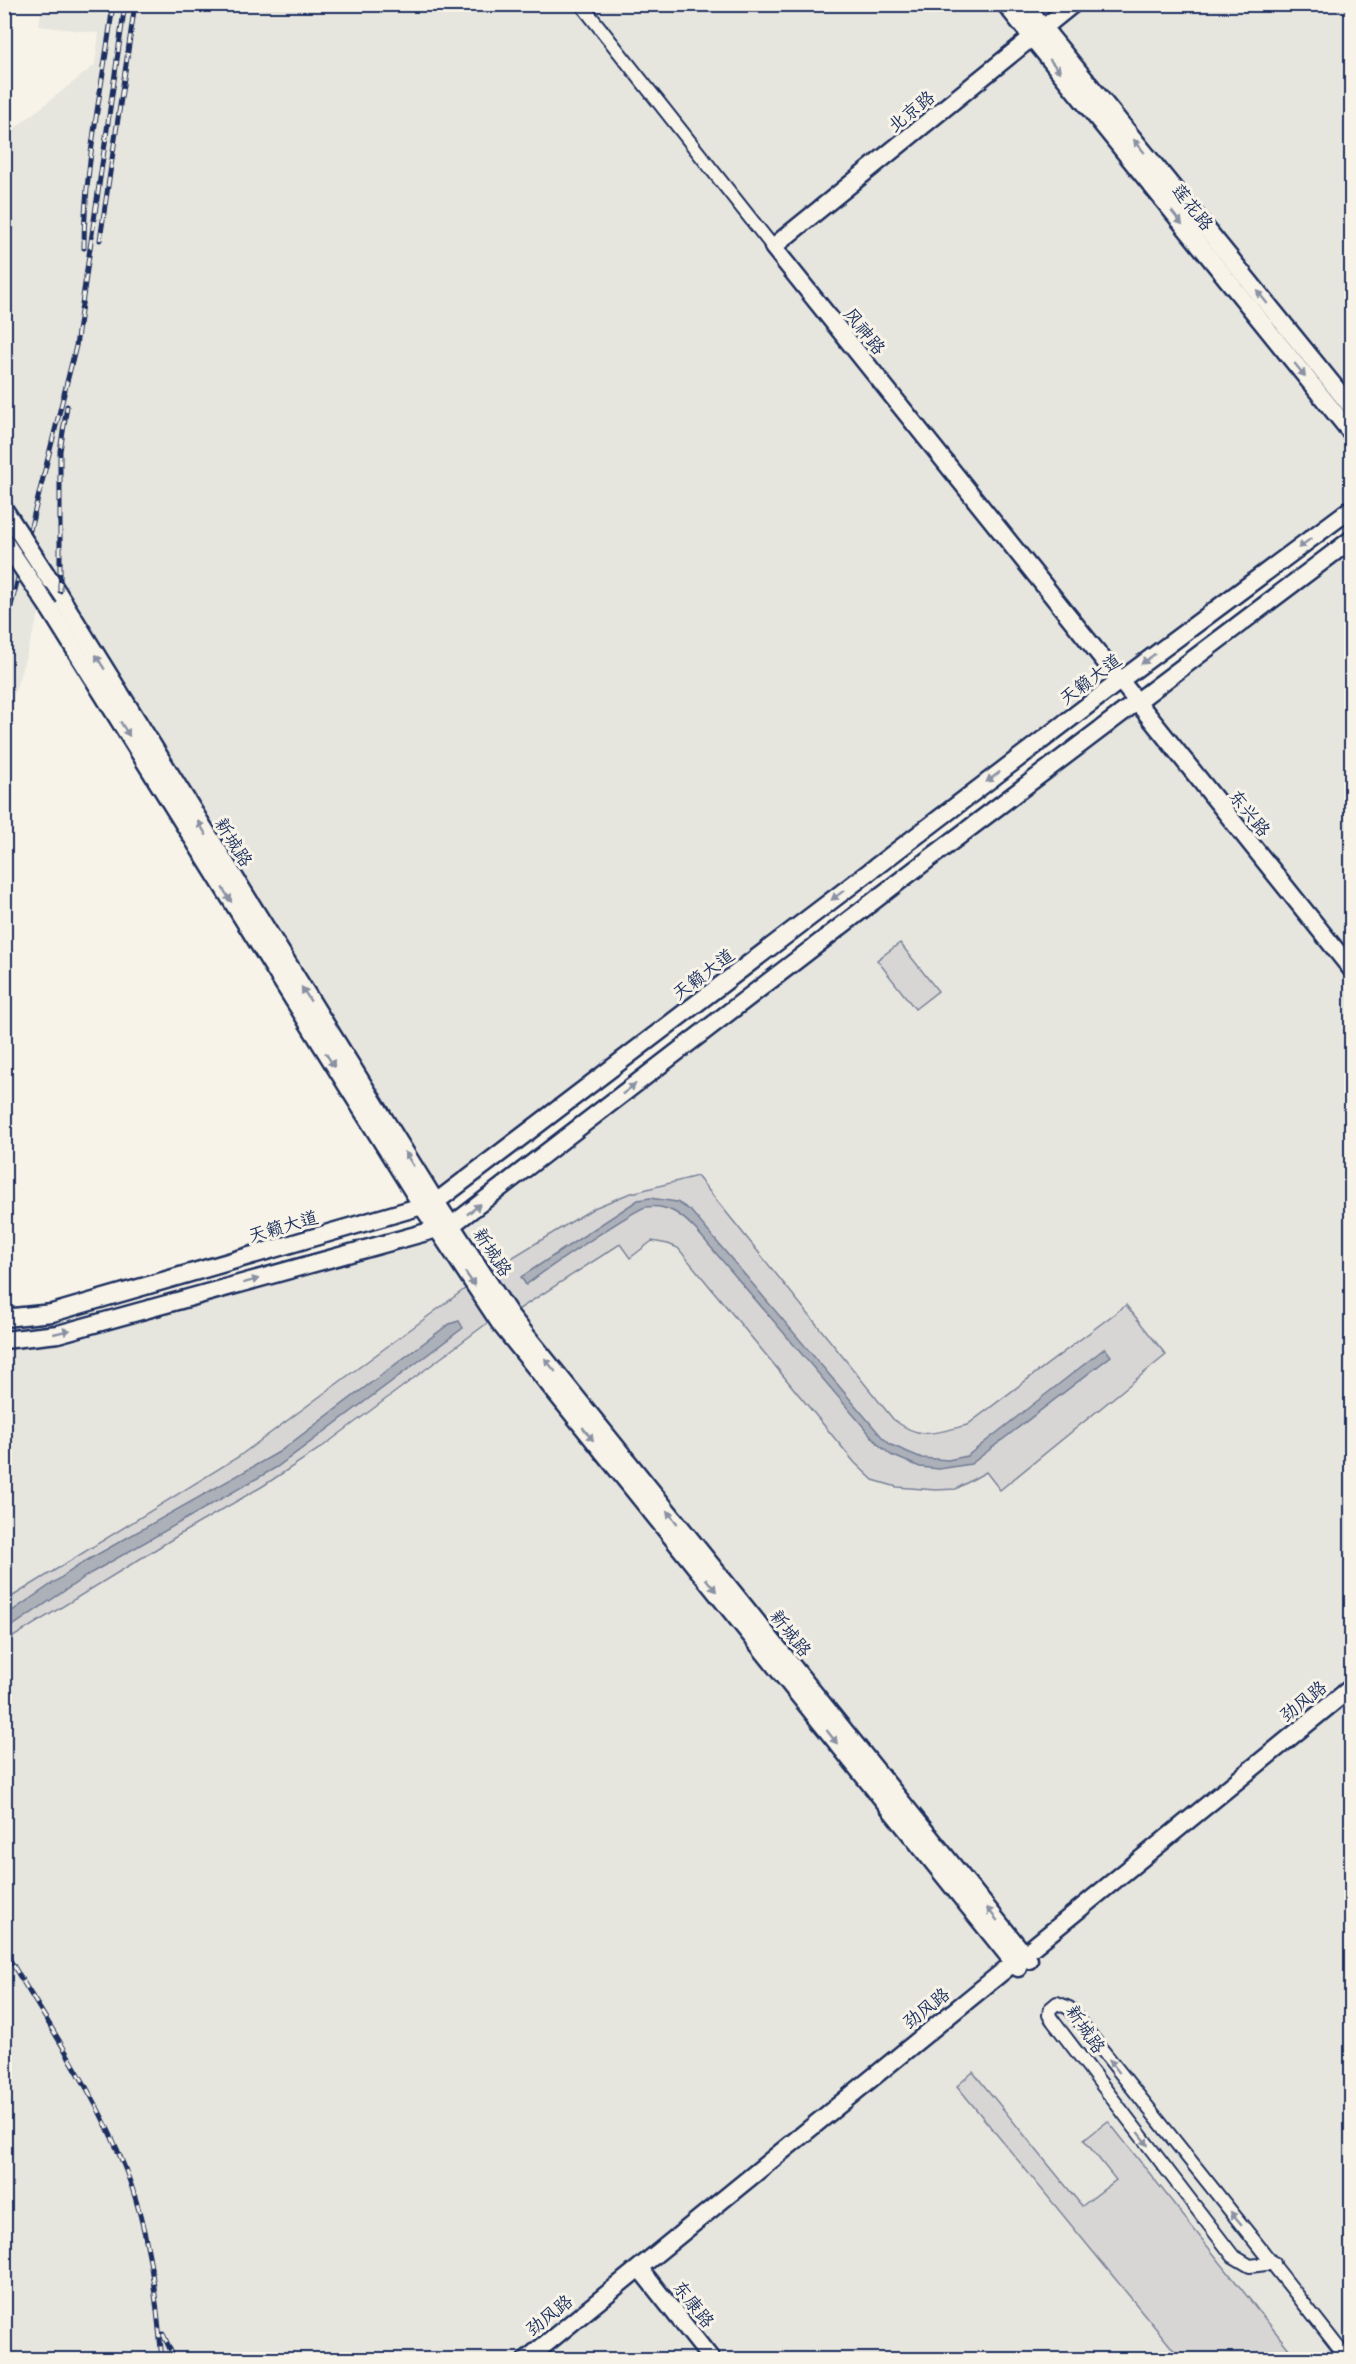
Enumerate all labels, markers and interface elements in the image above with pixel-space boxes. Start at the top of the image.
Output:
one-way arrow [1048,59,1061,74]
street label: 北京路 [882,84,940,138]
one-way arrow [1132,138,1145,154]
street label: 莲花路 [1166,178,1220,236]
one-way arrow [1171,210,1184,226]
one-way arrow [1255,289,1268,305]
street label: 风神路 [838,302,892,360]
one-way arrow [1293,362,1306,378]
one-way arrow [1297,536,1312,548]
street label: 天籁大道 [1054,647,1126,711]
one-way arrow [1141,653,1157,665]
one-way arrow [95,654,106,670]
one-way arrow [119,721,130,737]
one-way arrow [985,771,1001,783]
street label: 东兴路 [1223,784,1277,842]
street label: 新城路 [209,812,259,872]
one-way arrow [197,820,208,836]
one-way arrow [222,887,233,903]
one-way arrow [830,889,845,901]
street label: 天籁大道 [667,942,739,1006]
one-way arrow [300,986,311,1002]
one-way arrow [325,1052,336,1068]
one-way arrow [621,1084,636,1096]
one-way arrow [403,1151,414,1167]
one-way arrow [467,1203,482,1215]
street label: 天籁大道 [245,1204,321,1248]
street label: 新城路 [468,1223,518,1281]
one-way arrow [464,1271,475,1287]
one-way arrow [242,1276,260,1285]
one-way arrow [53,1327,72,1336]
one-way arrow [543,1357,556,1373]
one-way arrow [581,1426,594,1442]
one-way arrow [667,1509,679,1524]
one-way arrow [704,1577,717,1593]
street label: 新城路 [765,1604,817,1662]
street label: 劲风路 [1274,1674,1332,1728]
one-way arrow [826,1730,838,1745]
one-way arrow [985,1906,998,1922]
street label: 劲风路 [897,1981,955,2035]
street label: 新城路 [1061,2000,1111,2058]
one-way arrow [1108,2058,1121,2074]
one-way arrow [1137,2130,1149,2146]
one-way arrow [1230,2211,1243,2226]
street label: 东康路 [668,2275,720,2333]
street label: 劲风路 [520,2288,578,2342]

